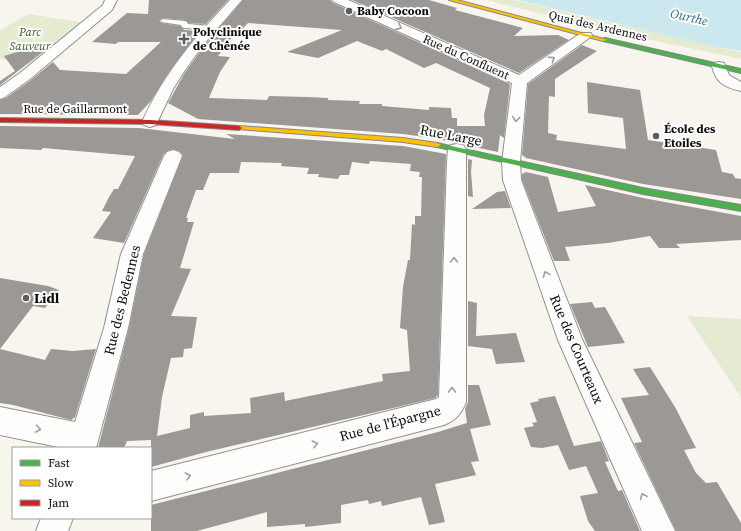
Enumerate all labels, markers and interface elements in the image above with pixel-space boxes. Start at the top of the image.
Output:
place label: Baby Cocoon [357,3,429,19]
water label: Ourthe [669,4,710,30]
marker: Baby Cocoon [344,6,354,16]
street label: Quai des Ardennes [547,7,649,45]
one-way arrow [395,22,402,30]
park label: Parc Sauveur [9,24,52,54]
place label: Polyclinique de Chênée [193,24,262,54]
street label: Rue du Confluent [420,31,512,83]
marker: Polyclinique de Chênée [178,33,190,45]
one-way arrow [548,56,555,64]
street label: Rue de Gaillarmont [23,101,127,117]
one-way arrow [512,116,521,123]
street label: Rue Large [418,119,484,151]
place label: École des Etoiles [664,121,716,151]
marker: École des Etoiles [651,131,661,141]
street label: Rue des Bedennes [99,243,145,357]
one-way arrow [450,257,458,263]
one-way arrow [543,271,551,278]
place label: Lidl [34,288,60,308]
street label: Rue des Courteaux [545,291,609,407]
marker: Lidl [21,293,31,303]
one-way arrow [448,387,457,393]
street label: Rue de l'Épargne [337,400,443,446]
one-way arrow [35,425,41,433]
one-way arrow [311,440,318,448]
legend [12,447,152,519]
text: Fast [48,455,70,471]
one-way arrow [185,472,192,480]
text: Slow [48,475,74,491]
one-way arrow [640,492,648,500]
text: Jam [47,495,69,511]

